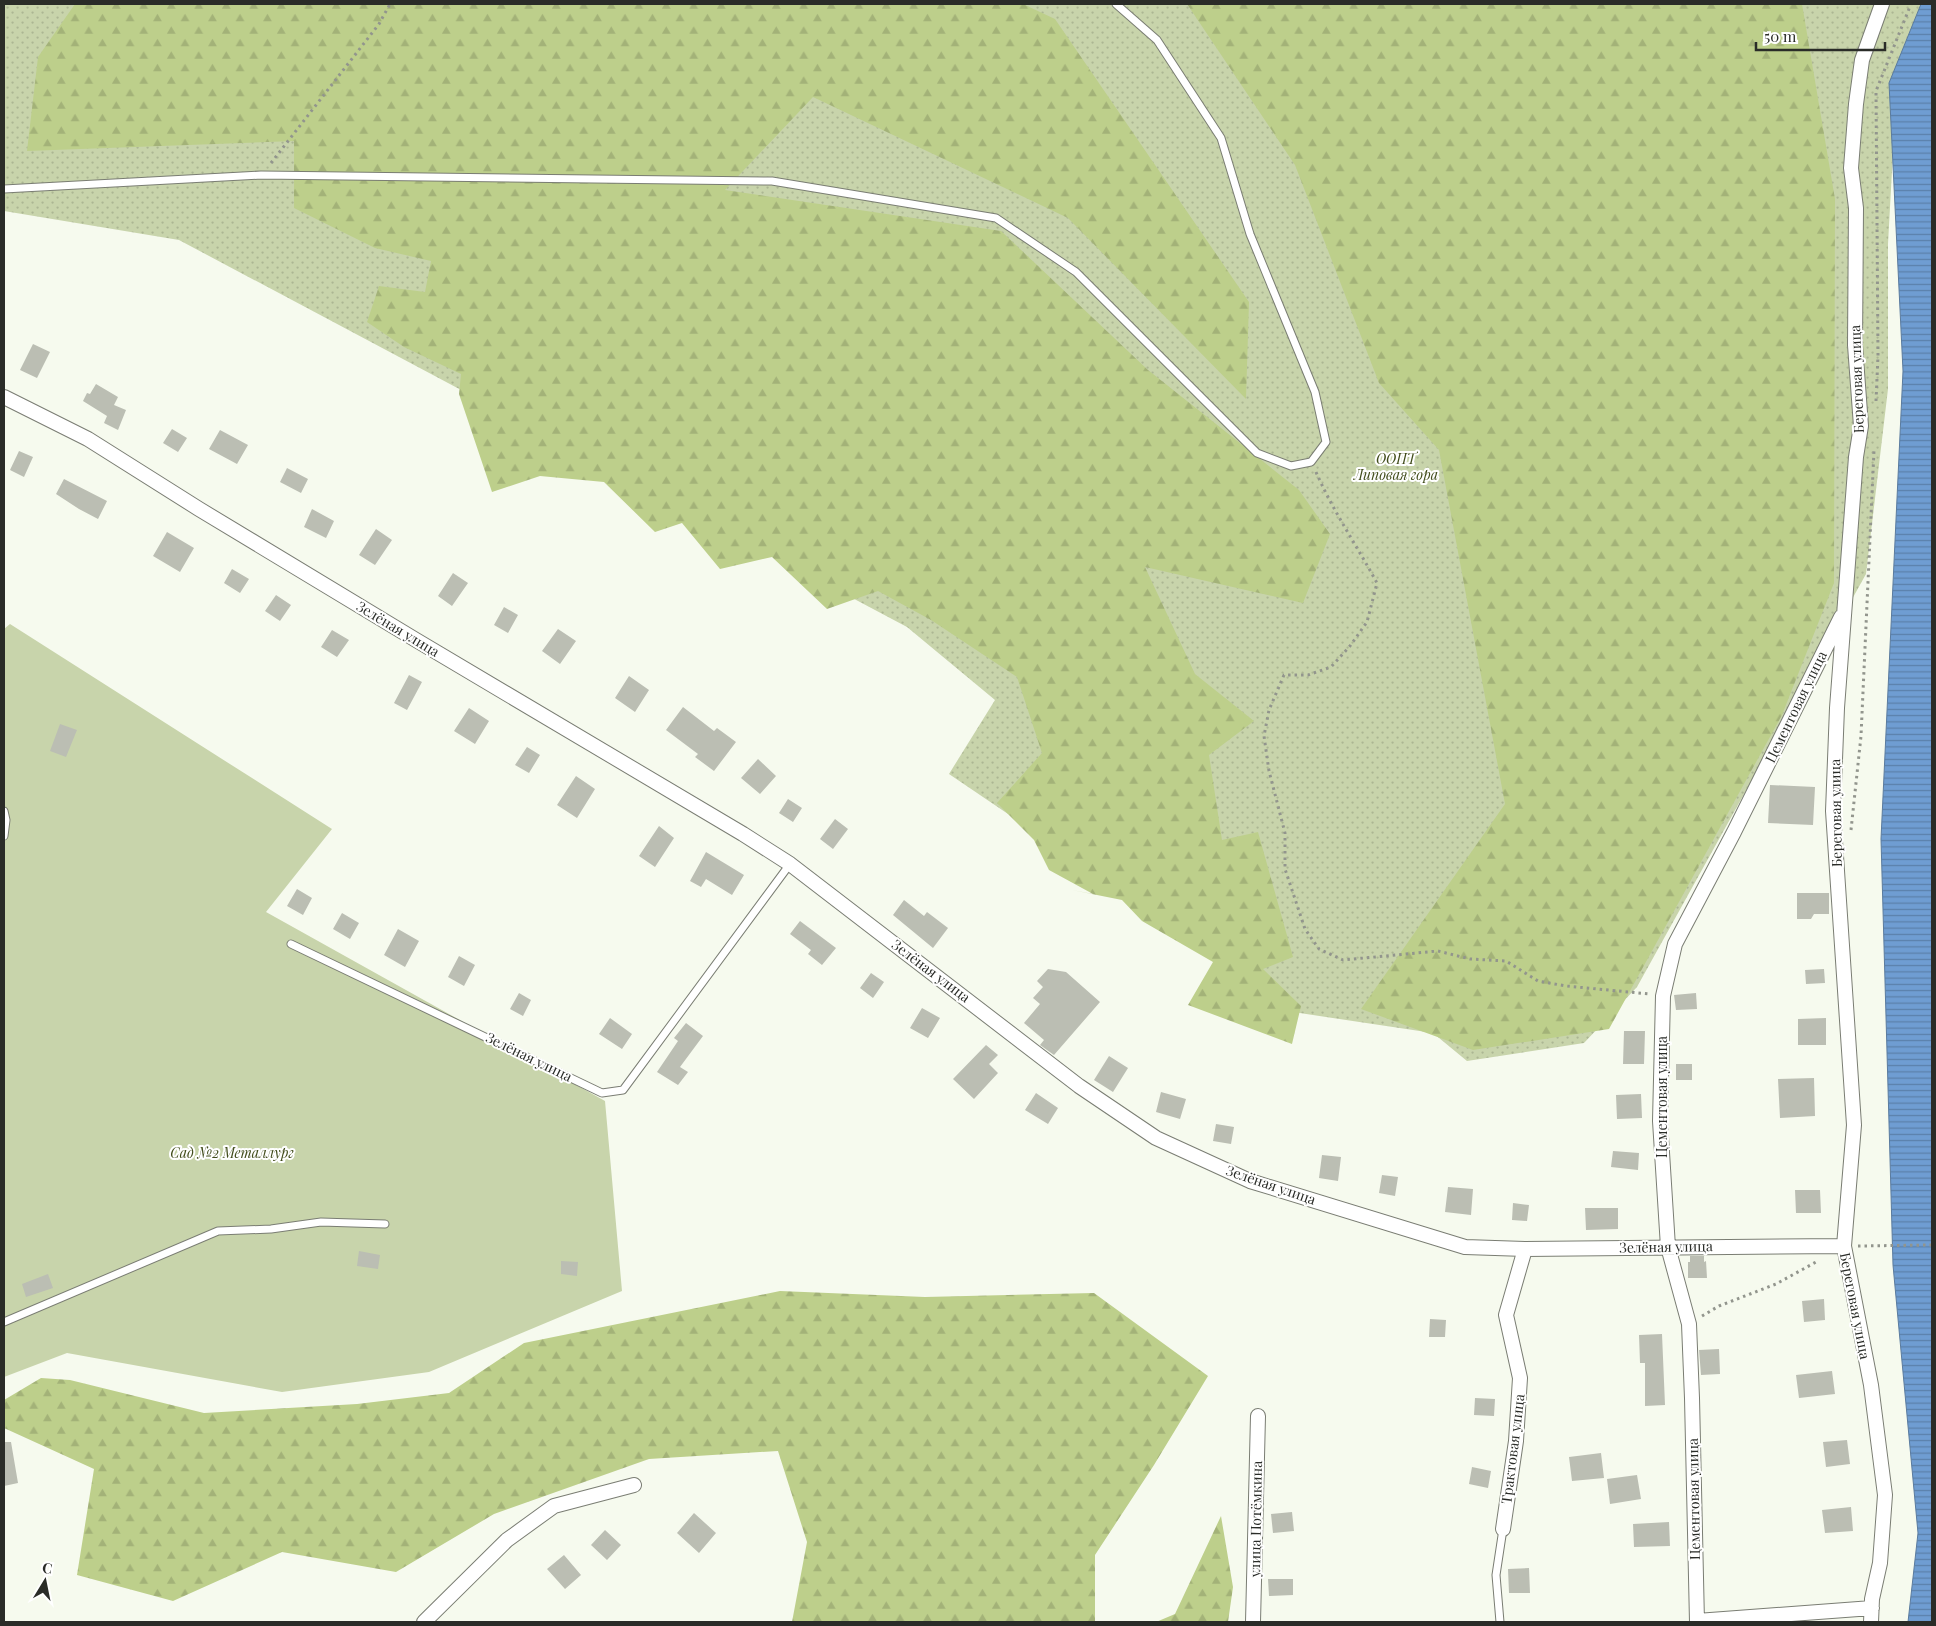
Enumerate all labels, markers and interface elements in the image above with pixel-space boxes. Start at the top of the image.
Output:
scale bar [1756,20,1885,52]
text: 50 m [1764,26,1797,46]
street label: Береговая улица [1845,325,1868,433]
park label: ООПТ Липовая гора [1353,449,1438,484]
street label: Зелёная улица [353,596,443,661]
street label: Цементовая улица [1760,648,1831,766]
street label: Береговая улица [1825,759,1846,867]
street label: Зелёная улица [888,935,974,1006]
street label: Зелёная улица [483,1027,576,1086]
street label: Цементовая улица [1652,1036,1671,1158]
park label: Сад №2 Металлург [170,1143,294,1162]
street label: Зелёная улица [1224,1160,1319,1209]
street label: Зелёная улица [1619,1236,1713,1257]
street label: Береговая улица [1836,1251,1875,1361]
street label: Трактовая улица [1496,1393,1529,1505]
street label: Цементовая улица [1683,1438,1704,1560]
street label: улица Потёмкина [1245,1461,1266,1578]
north arrow [20,1556,70,1606]
text: С [41,1557,54,1578]

